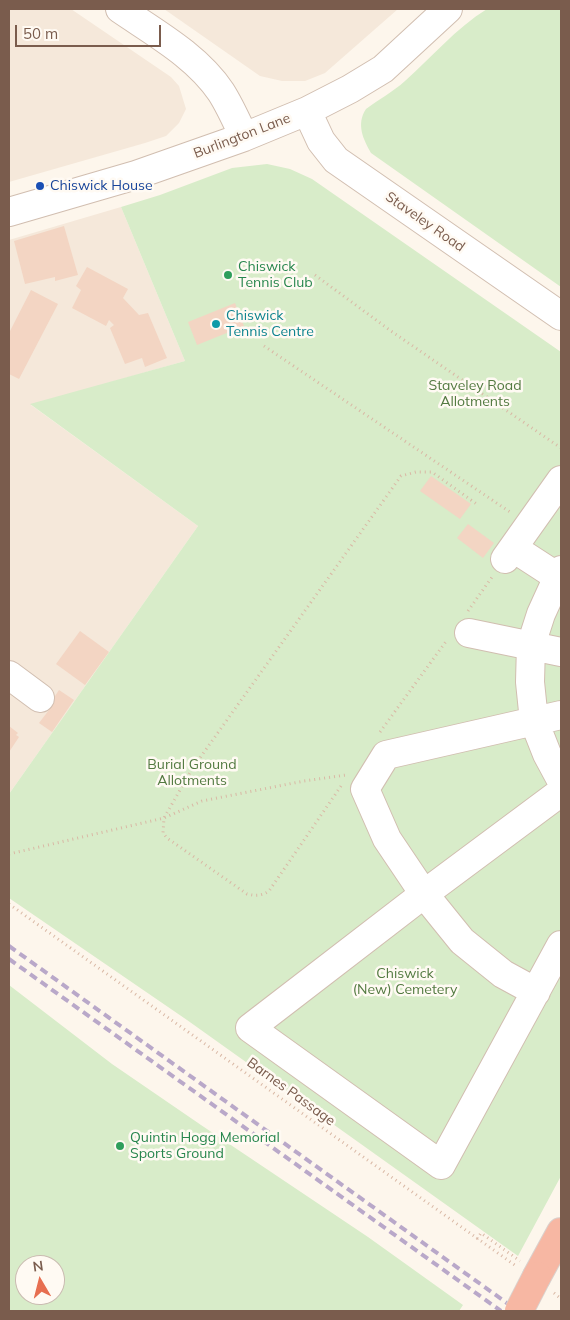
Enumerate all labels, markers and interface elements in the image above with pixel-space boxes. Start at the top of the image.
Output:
scale bar [18,15,164,47]
text: 50 m [23,24,58,43]
street label: Burlington Lane [191,110,293,162]
place label: Chiswick House [50,178,153,194]
marker: Chiswick House [34,180,46,192]
street label: Staveley Road [382,188,468,256]
place label: Chiswick Tennis Club [238,259,313,292]
marker: Chiswick Tennis Club [222,269,234,281]
place label: Chiswick Tennis Centre [226,308,314,341]
marker: Chiswick Tennis Centre [210,318,222,330]
park label: Staveley Road Allotments [428,378,522,411]
park label: Burial Ground Allotments [147,757,237,790]
park label: Chiswick (New) Cemetery [353,966,457,999]
street label: Barnes Passage [244,1054,338,1130]
place label: Quintin Hogg Memorial Sports Ground [130,1130,280,1162]
marker: Quintin Hogg Memorial Sports Ground [114,1140,126,1152]
north arrow [15,1255,65,1305]
text: N [32,1256,45,1276]

